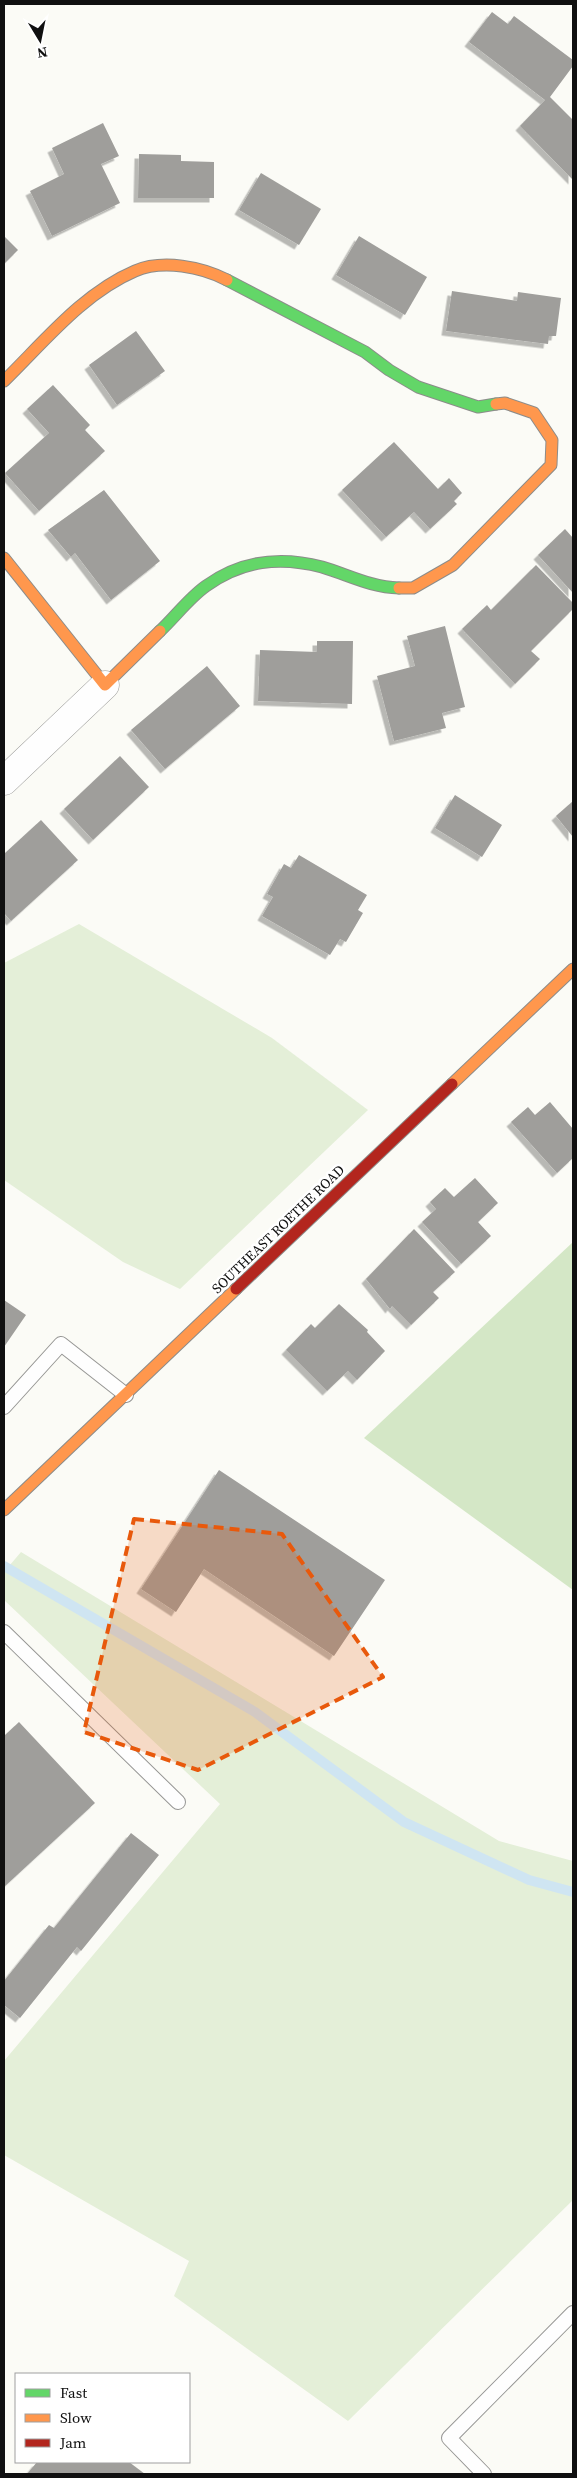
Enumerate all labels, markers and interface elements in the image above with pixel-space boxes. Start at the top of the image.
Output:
north arrow [15,15,65,65]
text: N [35,42,49,64]
street label: SOUTHEAST ROETHE ROAD [207,1160,349,1298]
legend [15,2373,190,2463]
text: Fast [60,2382,87,2403]
text: Slow [60,2407,92,2428]
text: Jam [59,2432,87,2453]

